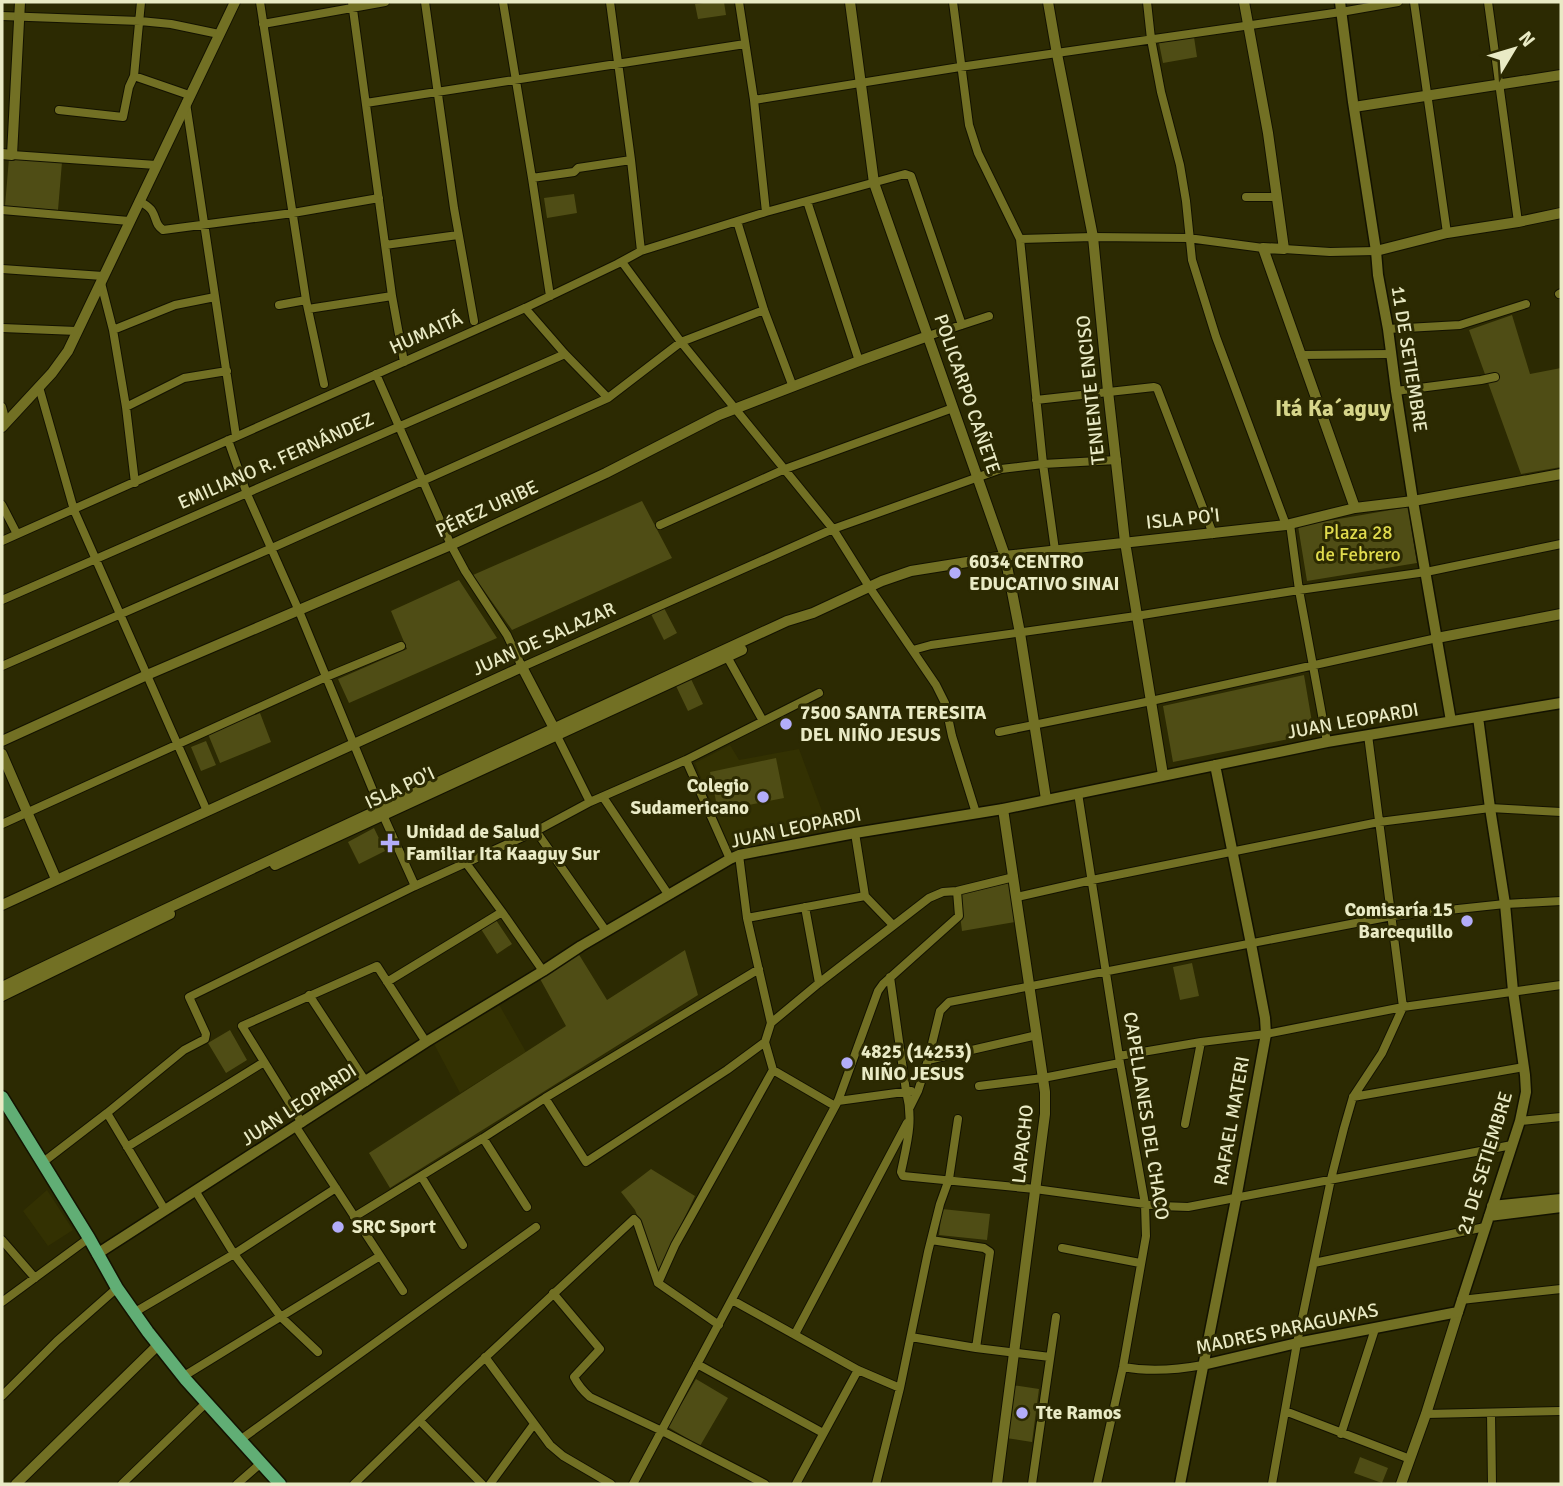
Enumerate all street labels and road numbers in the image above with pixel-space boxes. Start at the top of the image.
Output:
street label: 11 DE SETIEMBRE [1386,284,1432,434]
street label: HUMAITÁ [386,306,467,360]
street label: POLICARPO CAÑETE [928,311,1006,477]
street label: TENIENTE ENCISO [1071,314,1111,466]
street label: EMILIANO R. FERNÁNDEZ [174,407,378,515]
street label: PÉREZ URIBE [432,475,542,543]
street label: ISLA PO'I [1145,503,1221,535]
street label: JUAN DE SALAZAR [469,597,619,681]
street label: JUAN LEOPARDI [1285,698,1421,744]
street label: ISLA PO'I [361,761,439,815]
street label: JUAN LEOPARDI [728,802,864,854]
street label: CAPELLANES DEL CHACO [1118,1010,1174,1222]
street label: RAFAEL MATERI [1209,1054,1255,1188]
street label: JUAN LEOPARDI [237,1059,361,1151]
street label: 21 DE SETIEMBRE [1452,1089,1518,1237]
street label: LAPACHO [1007,1103,1039,1185]
street label: MADRES PARAGUAYAS [1193,1298,1381,1360]

